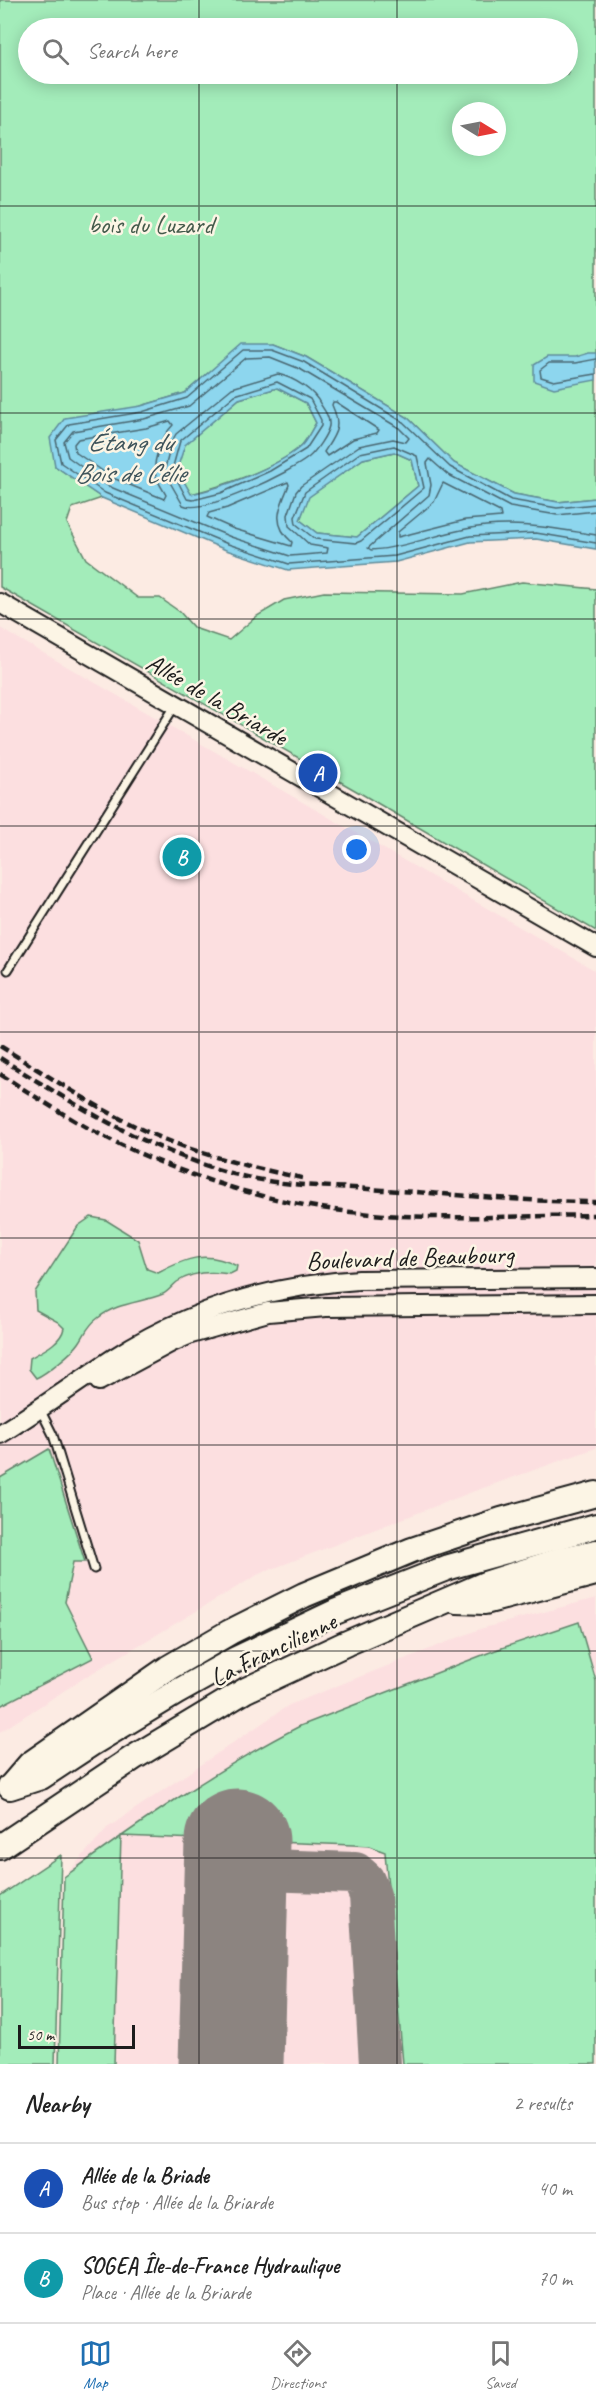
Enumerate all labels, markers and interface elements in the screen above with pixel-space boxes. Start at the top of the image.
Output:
search box [18,18,578,84]
icon: search [39,35,72,68]
text: Search here [87,37,177,65]
north arrow [452,102,506,156]
park label: bois du Luzard [88,208,217,241]
water label: Étang du Bois de Célie [75,425,189,490]
street label: Allée de la Briarde [140,646,295,754]
pin: A [298,750,338,796]
pin: B [162,834,201,880]
your location [342,835,371,864]
street label: Boulevard de Beaubourg [306,1237,516,1278]
street label: La Francilienne [205,1604,343,1694]
scale bar [18,2022,135,2050]
text: 50 m [27,2025,54,2045]
text: Nearby [24,2087,89,2120]
text: 2 results [513,2091,572,2116]
text: Allée de la Briade [81,2162,209,2190]
text: A [38,2176,49,2201]
text: 40 m [538,2176,572,2201]
text: Bus stop · Allée de la Briarde [81,2190,273,2215]
text: SOGEA Île-de-France Hydraulique [81,2252,339,2280]
text: B [38,2266,49,2291]
text: 70 m [538,2266,572,2291]
text: Place · Allée de la Briarde [81,2280,251,2305]
tab: Map [79,2337,112,2393]
tab: Directions [270,2337,326,2393]
tab: Saved [484,2337,517,2393]

